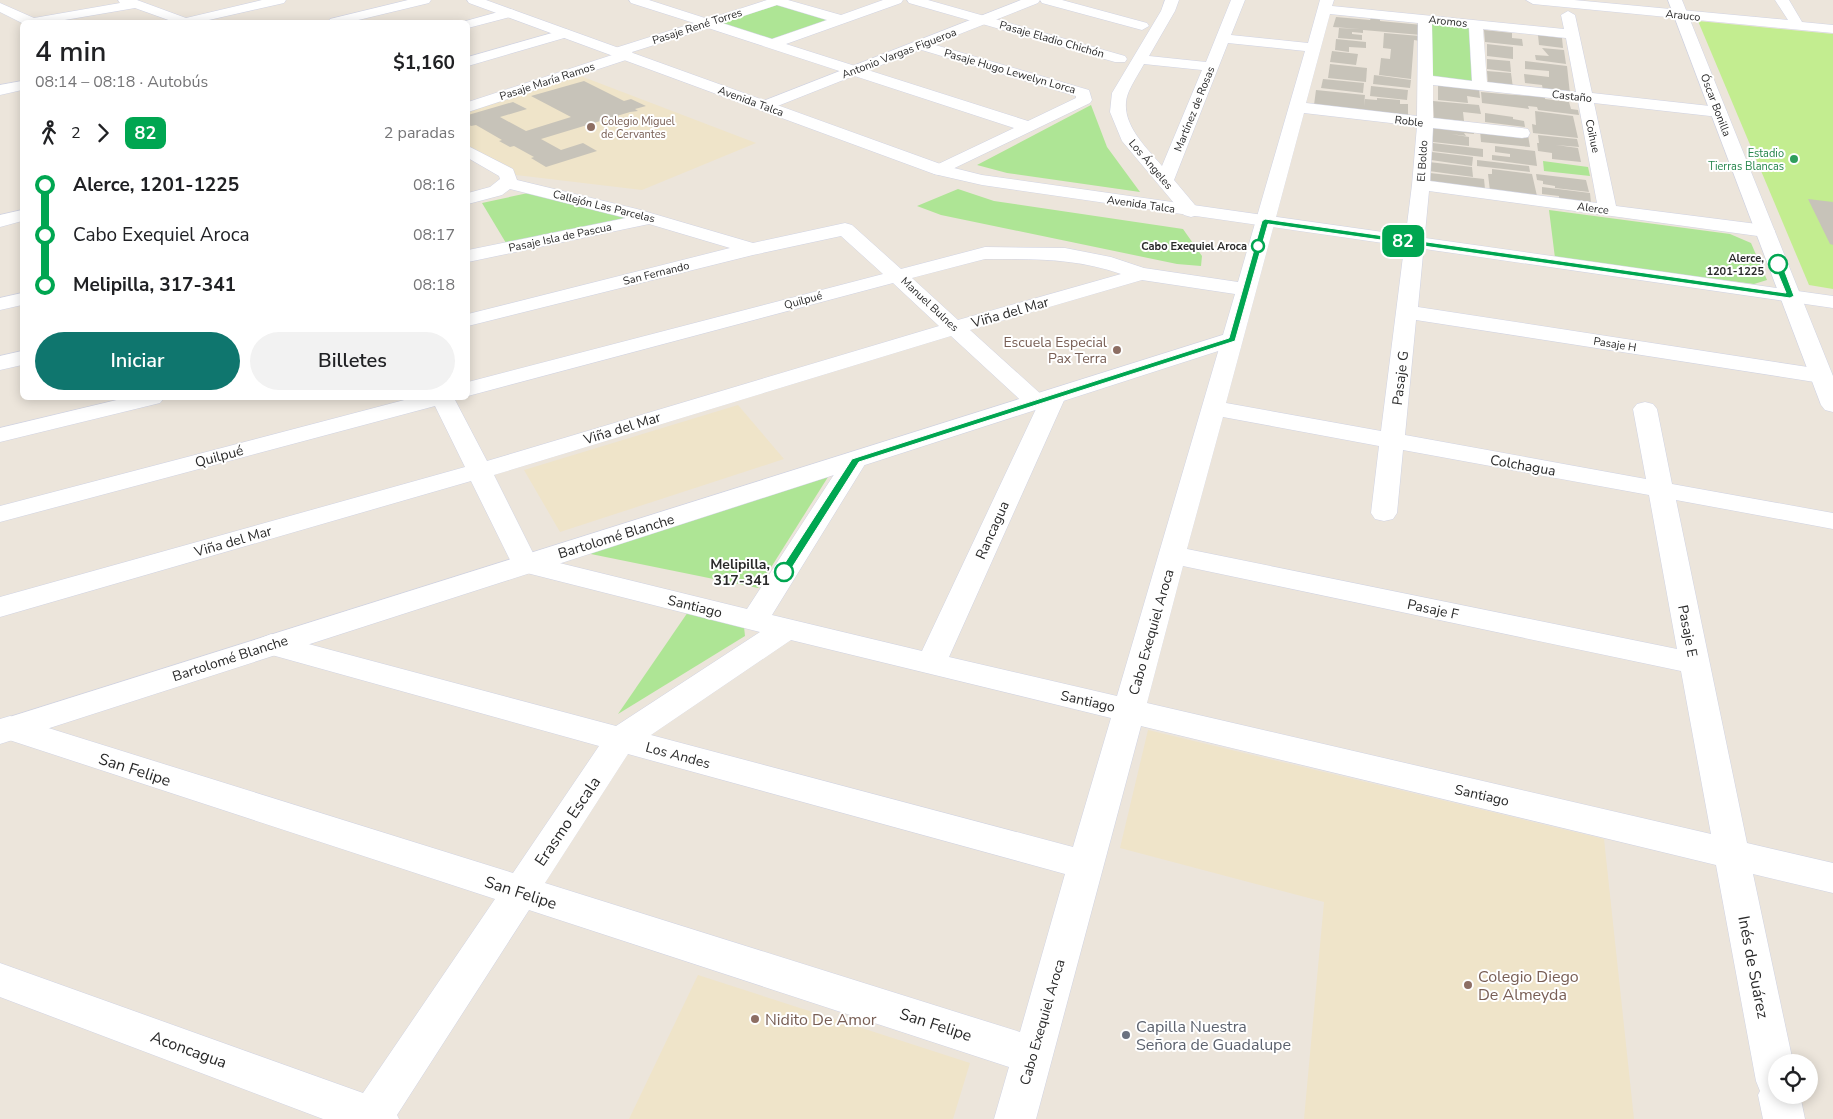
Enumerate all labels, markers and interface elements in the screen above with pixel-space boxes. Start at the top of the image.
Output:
street label: Pasaje René Torres [650,5,744,48]
street label: Arauco [1665,6,1701,25]
street label: Aromos [1428,12,1468,31]
street label: Pasaje Eladio Chichón [998,17,1106,62]
street label: Antonio Vargas Figueroa [840,25,959,82]
text: 4 min [35,33,106,71]
street label: Pasaje Hugo Lewelyn Lorca [942,45,1078,98]
text: $1,160 [393,50,455,76]
street label: Pasaje María Ramos [498,59,597,104]
street label: Martínez de Rosas [1171,64,1218,154]
text: 08:14 – 08:18 · Autobús [35,71,208,93]
street label: Óscar Bonilla [1697,71,1735,139]
street label: Avenida Talca [716,83,786,120]
street label: Castaño [1551,87,1593,106]
street label: Roble [1394,112,1424,131]
place label: Colegio Miguel de Cervantes [601,114,676,142]
street label: Coihue [1582,118,1603,154]
icon: walk [35,119,63,147]
icon: forward [89,119,117,147]
text: 82 [135,121,156,145]
marker: Colegio Miguel de Cervantes [585,121,597,133]
text: 2 [71,122,81,144]
text: 2 paradas [384,122,455,144]
street label: Los Ángeles [1125,135,1177,193]
street label: El Boldo [1414,140,1431,182]
place label: Estadio Tierras Blancas [1708,146,1784,174]
marker: Estadio Tierras Blancas [1788,153,1800,165]
text: Alerce, 1201-1225 [73,172,239,198]
text: 08:16 [413,174,455,196]
street label: Callejón Las Parcelas [551,187,656,226]
street label: Avenida Talca [1106,192,1176,217]
street label: Alerce [1576,199,1610,218]
street label: Pasaje Isla de Pascua [507,219,613,256]
text: Cabo Exequiel Aroca [73,222,250,248]
text: 08:17 [413,224,455,246]
line badge: 82 [1380,225,1426,257]
text: 82 [1392,229,1414,253]
place label: Cabo Exequiel Aroca [1141,239,1247,254]
marker: Cabo Exequiel Aroca [1251,239,1265,253]
place label: Alerce, 1201-1225 [1706,251,1764,279]
marker: Alerce, 1201-1225 [1768,254,1788,274]
street label: San Fernando [621,258,691,289]
text: Melipilla, 317-341 [73,272,236,298]
text: 08:18 [413,274,455,296]
street label: Manuel Bulnes [898,274,962,335]
street label: Quilpué [782,288,824,313]
street label: Viña del Mar [968,292,1051,333]
button: Iniciar [35,332,240,390]
button: Billetes [250,332,455,390]
place label: Escuela Especial Pax Terra [1004,333,1108,368]
street label: Pasaje H [1592,334,1637,355]
marker: Escuela Especial Pax Terra [1111,344,1123,356]
street label: Pasaje G [1388,350,1413,406]
street label: Viña del Mar [580,408,663,449]
street label: Quilpué [193,441,245,472]
street label: Colchagua [1489,450,1557,481]
street label: Rancagua [971,498,1014,562]
street label: Bartolomé Blanche [556,510,677,563]
street label: Viña del Mar [191,521,274,562]
place label: Melipilla, 317-341 [710,555,770,590]
marker: Melipilla, 317-341 [774,562,794,582]
street label: Cabo Exequiel Aroca [1124,567,1179,697]
street label: Santiago [666,591,724,622]
street label: Pasaje F [1405,595,1461,624]
street label: Pasaje E [1673,603,1702,659]
street label: Bartolomé Blanche [170,631,290,686]
street label: Santiago [1059,686,1117,717]
street label: Los Andes [643,738,713,773]
street label: San Felipe [96,748,174,792]
street label: Erasmo Escala [530,772,606,871]
street label: Santiago [1453,780,1511,811]
street label: San Felipe [482,871,560,915]
street label: Inés de Suárez [1732,914,1774,1020]
street label: Cabo Exequiel Aroca [1015,957,1070,1087]
place label: Colegio Diego De Almeyda [1478,966,1579,1006]
marker: Colegio Diego De Almeyda [1462,979,1474,991]
street label: San Felipe [897,1003,975,1047]
place label: Nidito De Amor [765,1009,877,1031]
marker: Nidito De Amor [749,1013,761,1025]
place label: Capilla Nuestra Señora de Guadalupe [1136,1016,1291,1056]
street label: Aconcagua [148,1026,230,1074]
marker: Capilla Nuestra Señora de Guadalupe [1120,1029,1132,1041]
map controls [1768,1054,1818,1104]
button: locate [1768,1054,1818,1104]

